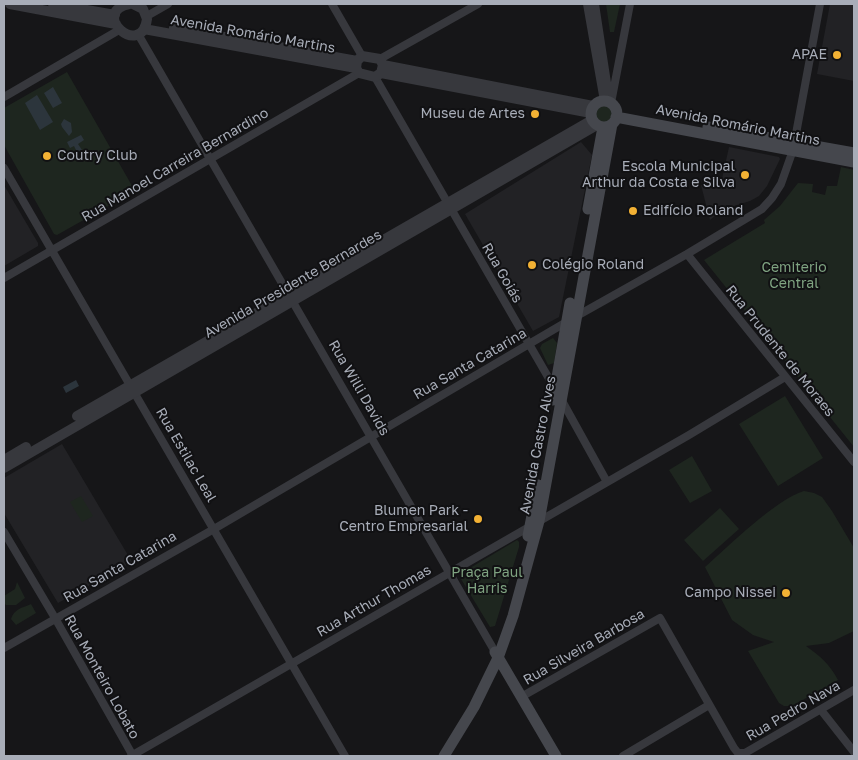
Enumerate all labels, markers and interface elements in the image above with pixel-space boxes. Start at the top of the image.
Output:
street label: Avenida Romário Martins [169,11,337,57]
place label: APAE [792,47,827,63]
marker: APAE [831,49,843,61]
street label: Avenida Romário Martins [654,101,822,149]
street label: Rua Manoel Carreira Bernardino [78,104,272,226]
place label: Museu de Artes [420,106,525,122]
marker: Museu de Artes [529,108,541,120]
place label: Coutry Club [57,148,137,164]
marker: Coutry Club [41,150,53,162]
place label: Escola Municipal Arthur da Costa e Silva [582,159,735,192]
marker: Escola Municipal Arthur da Costa e Silva [739,169,751,181]
place label: Edifício Roland [643,203,743,219]
marker: Edifício Roland [627,205,639,217]
street label: Avenida Presidente Bernardes [201,226,385,342]
street label: Rua Goiás [478,240,526,306]
place label: Colégio Roland [542,257,644,273]
marker: Colégio Roland [526,259,538,271]
park label: Cemiterio Central [761,260,827,292]
street label: Rua Prudente de Moraes [722,282,838,420]
street label: Rua Santa Catarina [410,325,530,403]
street label: Rua Willi Davids [325,337,393,439]
street label: Avenida Castro Alves [516,374,560,516]
street label: Rua Estilac Leal [152,405,220,505]
place label: Blumen Park - Centro Empresarial [339,503,468,536]
marker: Blumen Park - Centro Empresarial [472,513,484,525]
street label: Rua Santa Catarina [60,528,180,606]
street label: Rua Arthur Thomas [314,561,434,641]
park label: Praça Paul Harris [451,565,523,598]
place label: Campo Nissei [685,585,776,601]
marker: Campo Nissei [780,587,792,599]
street label: Rua Silveira Barbosa [520,605,648,689]
street label: Rua Monteiro Lobato [61,612,143,742]
street label: Rua Pedro Nava [743,677,843,745]

